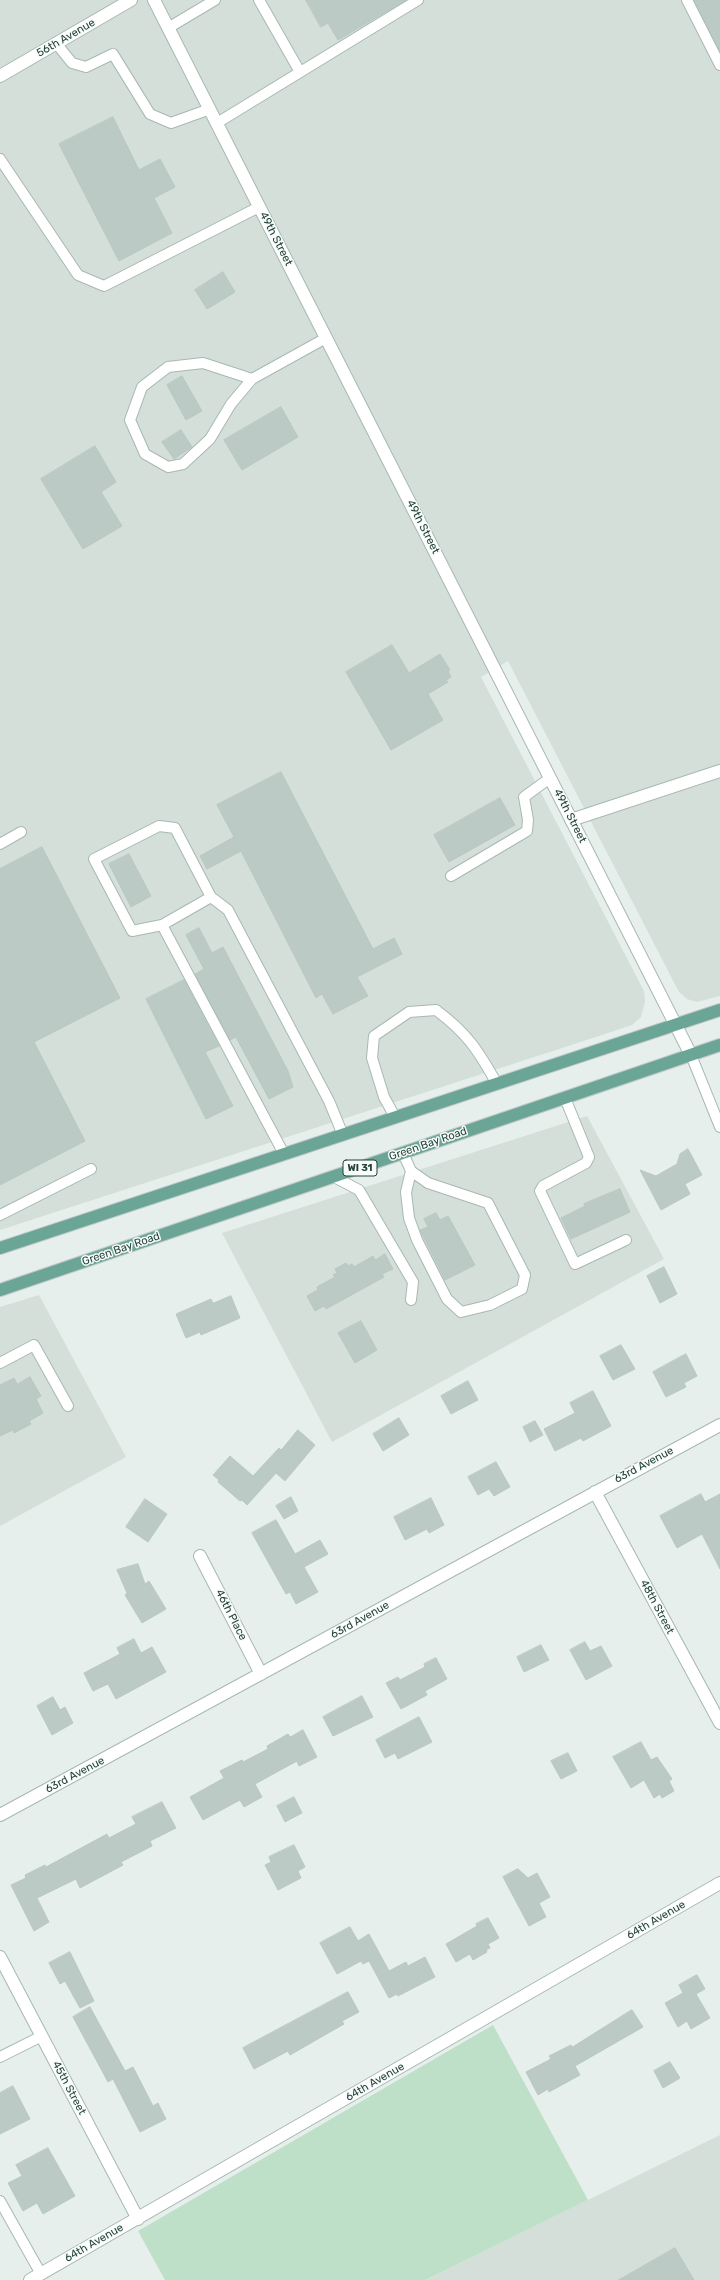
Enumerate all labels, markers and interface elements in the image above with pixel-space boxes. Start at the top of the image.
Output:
street label: 56th Avenue [34,16,98,60]
street label: 49th Street [257,210,295,268]
street label: 49th Street [404,498,442,556]
street label: 49th Street [551,787,589,845]
street label: Green Bay Road [387,1125,469,1163]
road number: WI 31 [343,1160,377,1176]
street label: Green Bay Road [80,1230,162,1268]
street label: 63rd Avenue [612,1444,676,1486]
street label: 48th Street [637,1578,677,1636]
street label: 46th Place [213,1587,249,1643]
street label: 63rd Avenue [328,1598,392,1642]
street label: 63rd Avenue [43,1754,107,1796]
street label: 64th Avenue [624,1898,688,1942]
street label: 45th Street [49,2059,89,2117]
street label: 64th Avenue [343,2060,407,2104]
street label: 64th Avenue [62,2221,126,2265]

